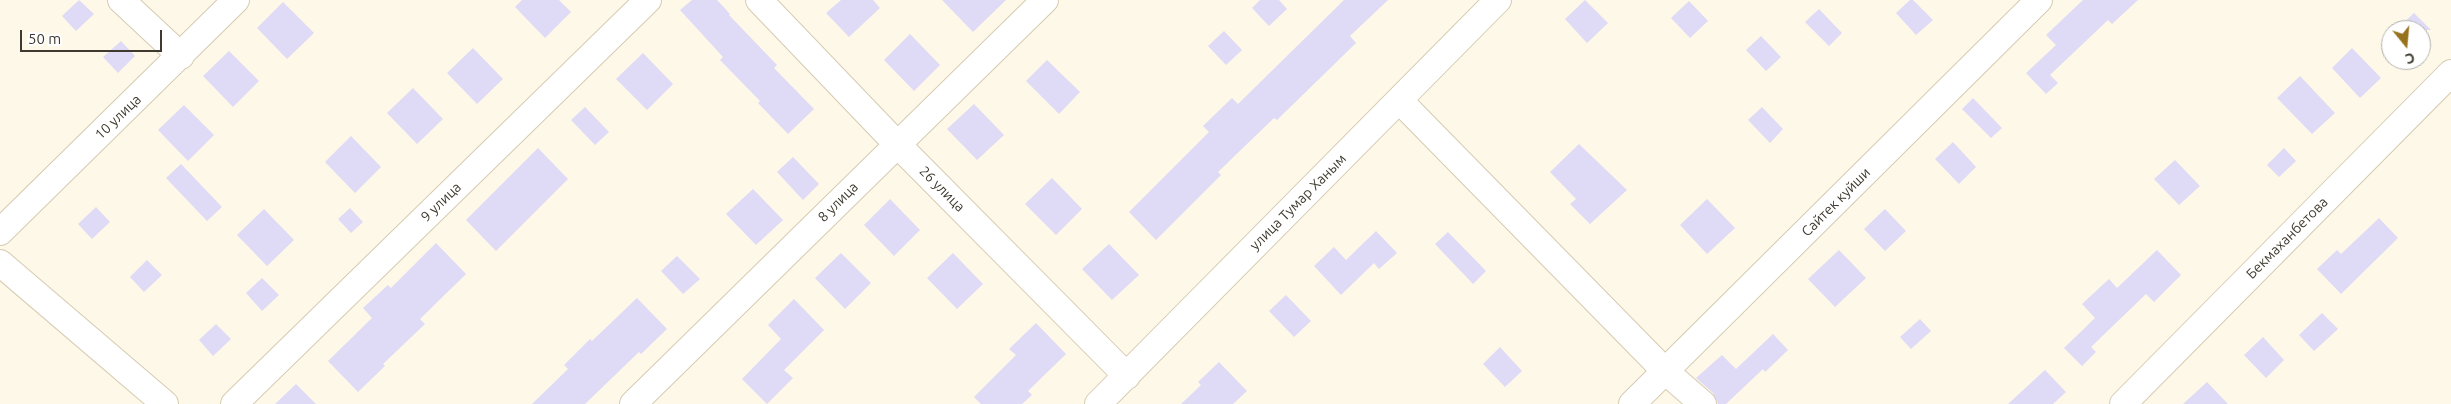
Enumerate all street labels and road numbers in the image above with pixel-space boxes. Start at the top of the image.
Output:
street label: 10 улица [92,91,144,143]
street label: улица Тумар Ханым [1246,150,1350,254]
street label: 26 улица [916,163,968,215]
street label: Сайтек куйши [1798,164,1874,240]
street label: 9 улица [417,179,465,225]
street label: 8 улица [815,179,861,225]
street label: Бекмаханбетова [2243,194,2331,282]

